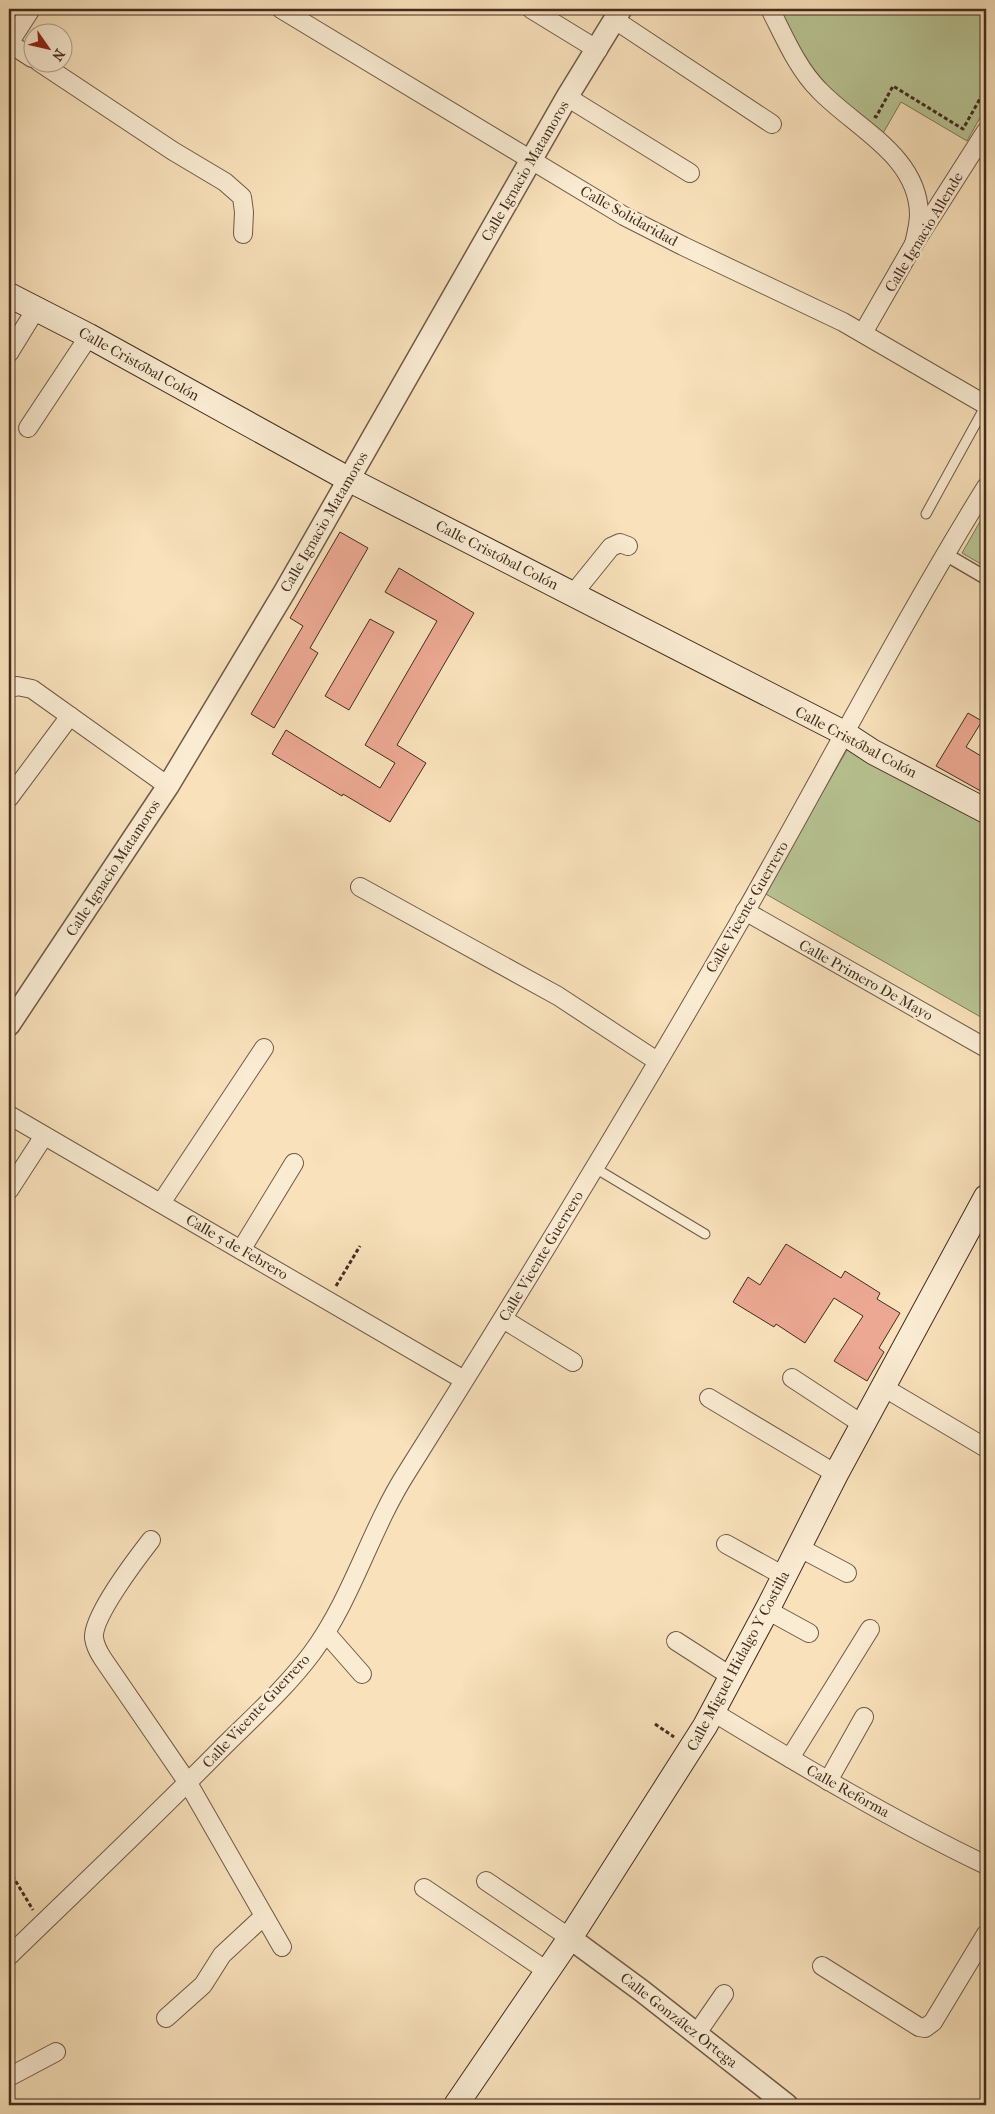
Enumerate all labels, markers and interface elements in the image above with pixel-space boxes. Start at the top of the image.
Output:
north arrow [22,22,72,72]
text: N [48,46,68,64]
street label: Calle Ignacio Matamoros [477,97,573,245]
street label: Calle Ignacio Allende [881,168,967,295]
street label: Calle Solidaridad [577,182,682,251]
street label: Calle Cristóbal Colón [76,323,203,405]
street label: Calle Ignacio Matamoros [276,448,372,596]
street label: Calle Cristóbal Colón [433,516,562,594]
street label: Calle Cristóbal Colón [792,702,920,782]
street label: Calle Ignacio Matamoros [62,796,164,940]
street label: Calle Vicente Guerrero [702,838,792,976]
street label: Calle Primero De Mayo [796,936,936,1025]
street label: Calle Vicente Guerrero [495,1187,587,1324]
street label: Calle 5 de Febrero [183,1210,292,1284]
street label: Calle Miguel Hidalgo Y Costilla [683,1567,794,1754]
street label: Calle Vicente Guerrero [199,1650,314,1772]
street label: Calle Reforma [803,1761,893,1822]
street label: Calle González Ortega [617,1969,742,2072]

